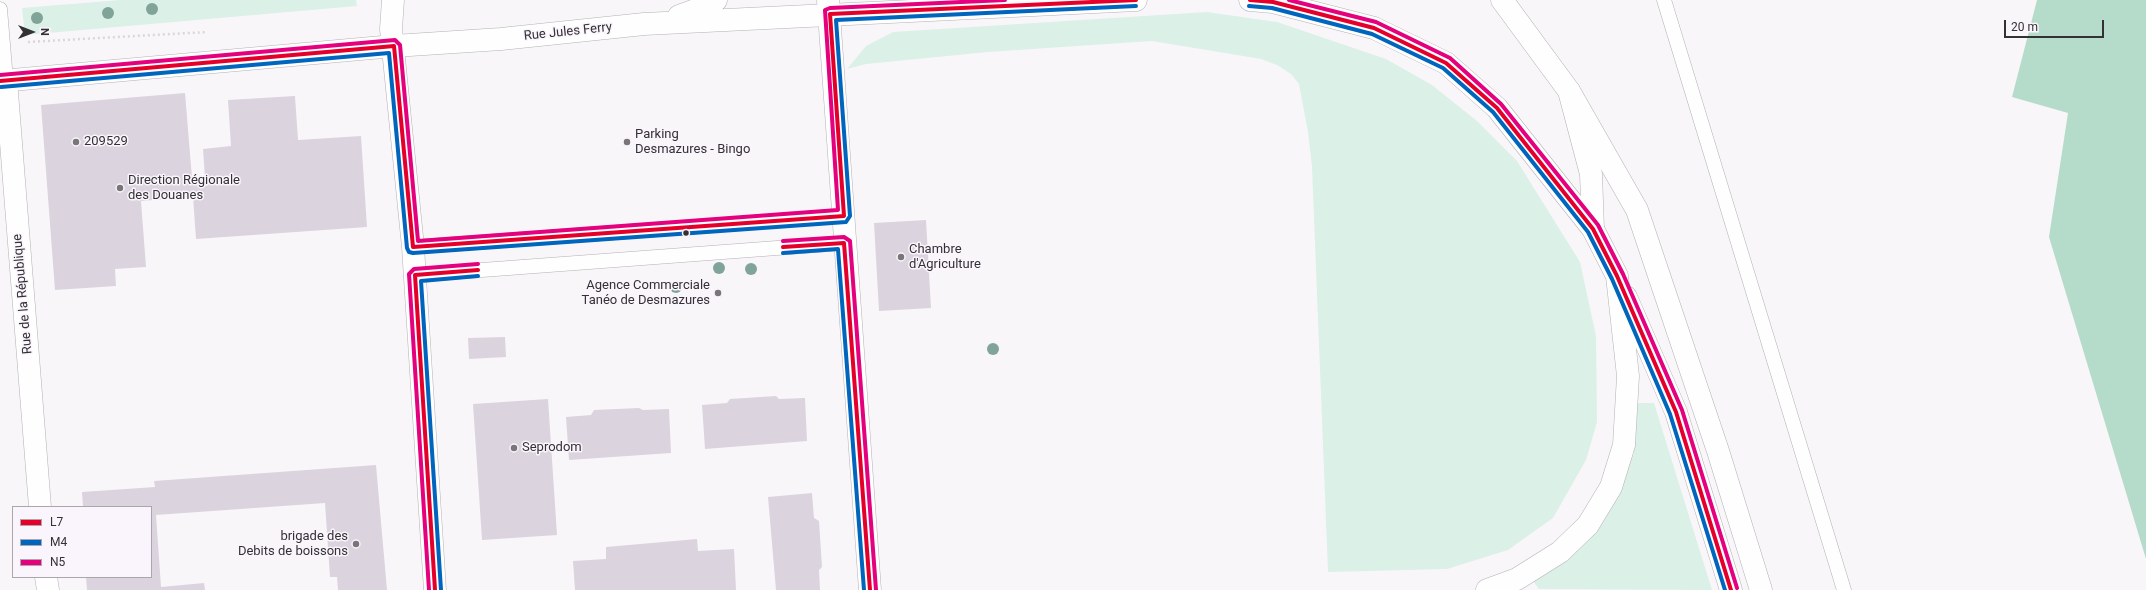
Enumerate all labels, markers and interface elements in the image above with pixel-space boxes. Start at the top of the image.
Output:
north arrow [12,12,52,52]
scale bar [2006,12,2106,38]
street label: Rue Jules Ferry [523,20,613,44]
text: 20 m [2011,20,2038,34]
text: N [38,28,51,36]
place label: Parking Desmazures - Bingo [635,127,750,158]
place label: 209529 [84,134,128,150]
marker: 209529 [71,137,81,147]
marker: Parking Desmazures - Bingo [622,137,632,147]
place label: Direction Régionale des Douanes [128,173,240,204]
marker: Direction Régionale des Douanes [115,183,125,193]
unlabelled marker [681,228,691,238]
street label: Rue de la République [10,233,36,355]
place label: Chambre d'Agriculture [909,242,981,273]
marker: Chambre d'Agriculture [896,252,906,262]
place label: Agence Commerciale Tanéo de Desmazures [582,278,710,309]
marker: Agence Commerciale Tanéo de Desmazures [713,288,723,298]
place label: Seprodom [522,440,582,456]
marker: Seprodom [509,443,519,453]
legend [12,506,152,578]
text: L7 [50,515,63,529]
place label: brigade des Debits de boissons [238,529,348,560]
text: M4 [50,535,67,549]
marker: brigade des Debits de boissons [351,539,361,549]
text: N5 [50,555,65,569]

